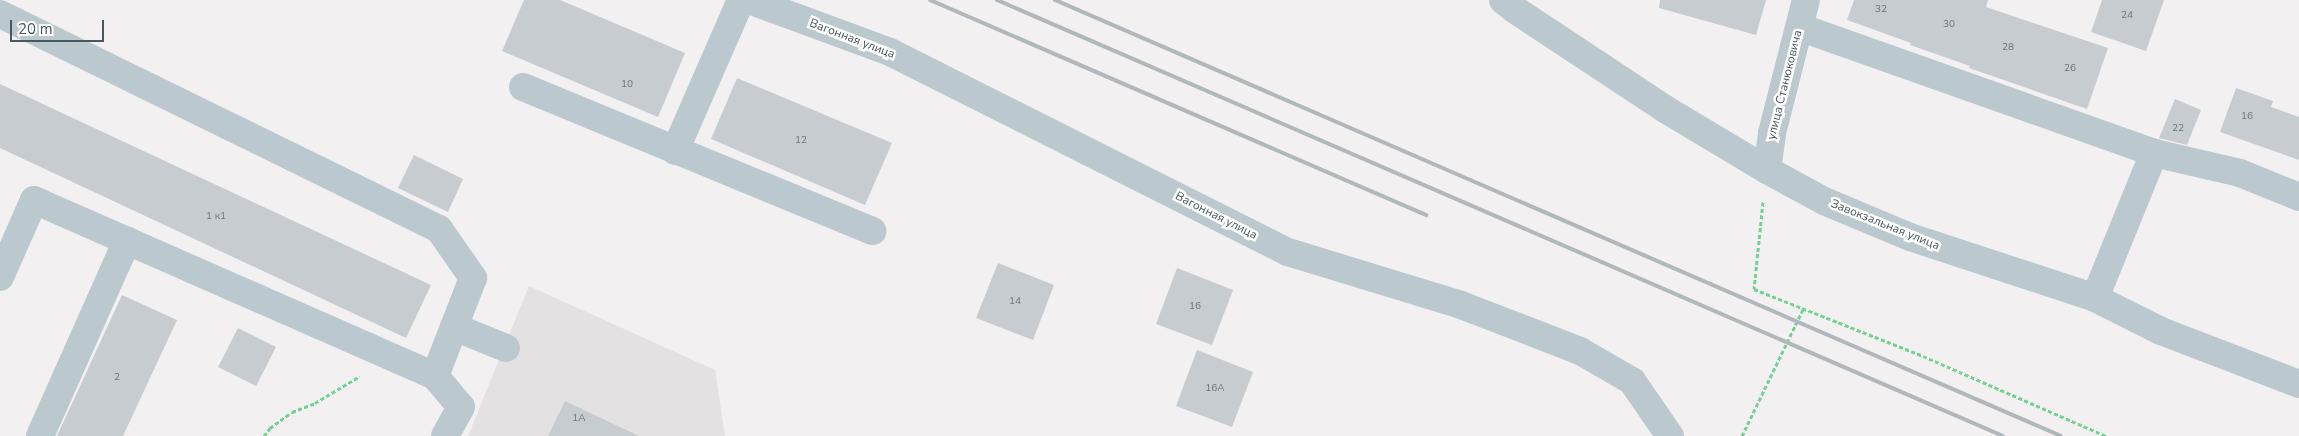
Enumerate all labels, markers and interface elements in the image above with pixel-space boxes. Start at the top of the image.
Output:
house number: 32 [1875,4,1887,16]
scale bar [12,10,106,42]
house number: 24 [2121,10,2133,22]
street label: Вагонная улица [807,16,897,62]
text: 20 m [18,19,53,39]
house number: 30 [1943,19,1955,31]
street label: улица Станюковича [1764,29,1806,141]
house number: 28 [2002,42,2014,54]
house number: 26 [2064,63,2076,75]
house number: 10 [621,79,633,91]
house number: 16 [2241,111,2253,123]
house number: 22 [2172,123,2184,135]
house number: 12 [795,135,807,147]
street label: Вагонная улица [1173,189,1259,243]
street label: Завокзальная улица [1828,197,1942,253]
house number: 1 к1 [206,211,226,223]
house number: 14 [1009,296,1021,308]
house number: 16 [1189,301,1201,313]
house number: 2 [114,372,120,384]
house number: 16А [1205,383,1225,395]
house number: 1А [572,413,586,425]

